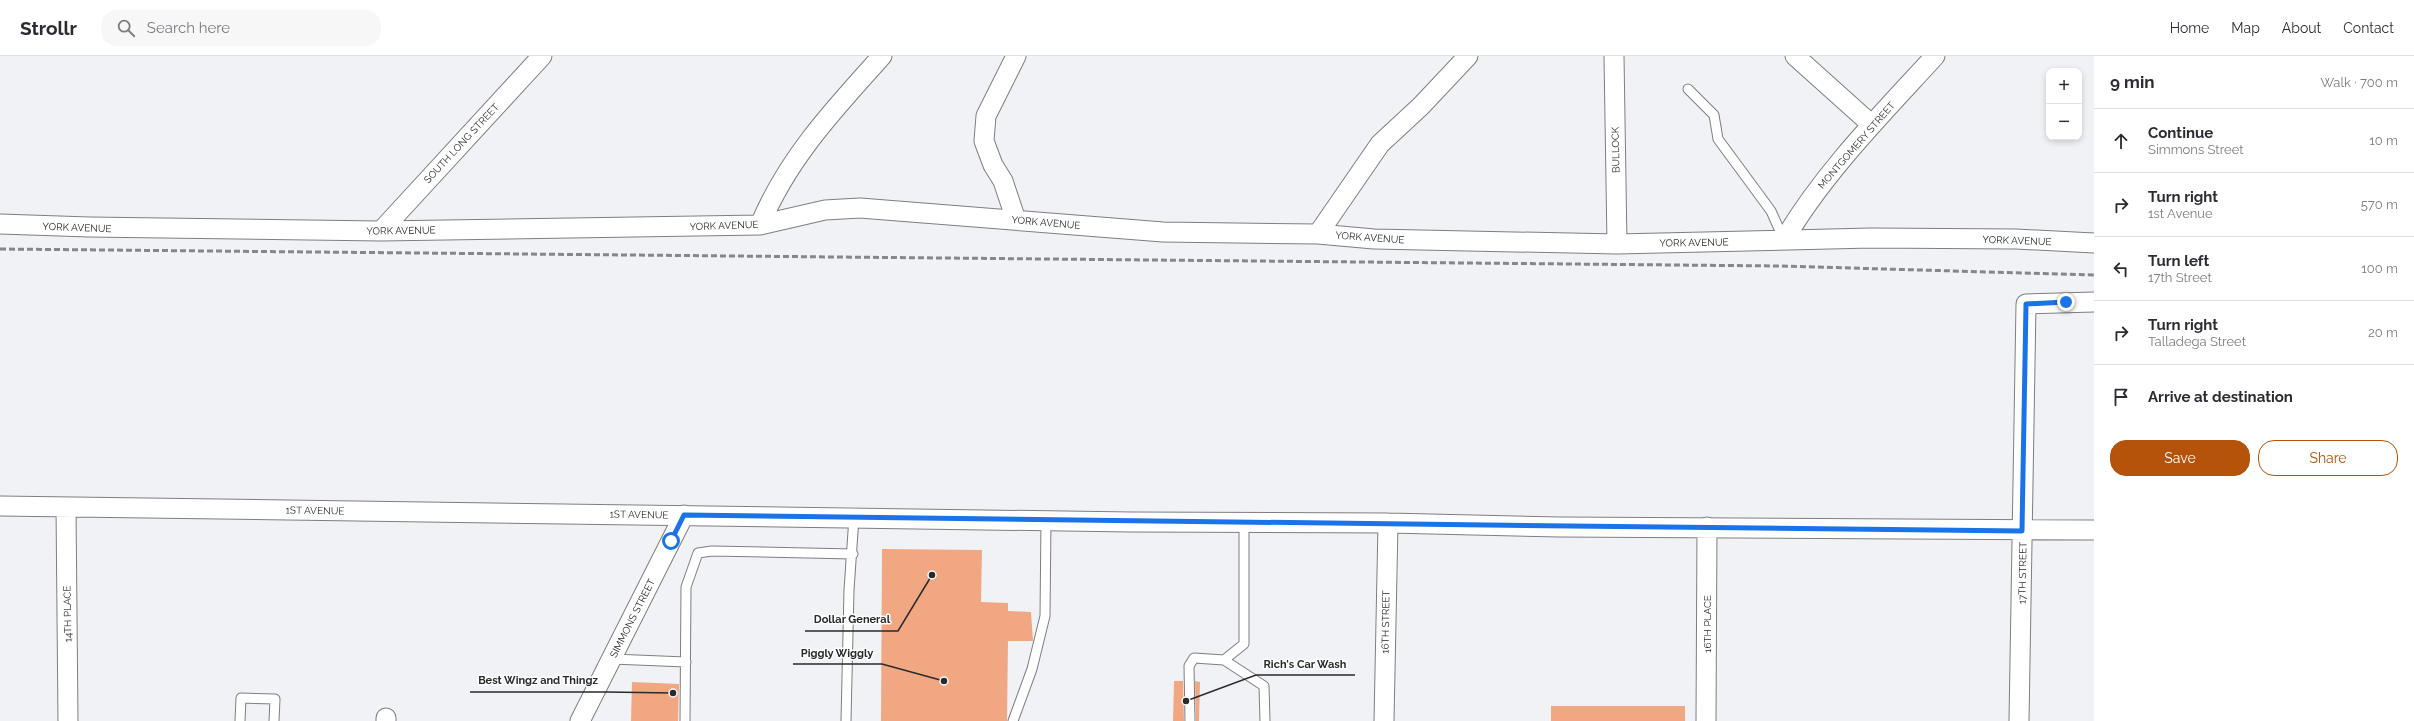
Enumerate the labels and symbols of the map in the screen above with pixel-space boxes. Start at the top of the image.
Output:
street label: MONTGOMERY STREET [1816,100,1897,191]
street label: SOUTH LONG STREET [422,101,501,185]
street label: BULLOCK [1610,126,1621,173]
street label: YORK AVENUE [1011,214,1081,231]
street label: YORK AVENUE [689,219,759,232]
street label: YORK AVENUE [42,221,112,234]
street label: YORK AVENUE [366,224,436,237]
street label: YORK AVENUE [1335,230,1405,245]
street label: YORK AVENUE [1982,234,2052,247]
street label: YORK AVENUE [1659,236,1729,249]
route end [2057,293,2075,311]
street label: 1ST AVENUE [286,504,344,517]
street label: 1ST AVENUE [610,508,668,521]
route start [662,532,680,550]
street label: 17TH STREET [2016,542,2029,604]
street label: SIMMONS STREET [608,577,657,659]
street label: 14TH PLACE [62,586,73,642]
street label: 16TH STREET [1379,590,1392,654]
street label: 16TH PLACE [1702,595,1713,653]
callout: Dollar General [805,608,898,631]
text: Dollar General [814,613,891,626]
callout: Piggly Wiggly [793,641,882,664]
text: Piggly Wiggly [801,647,873,660]
callout: Rich's Car Wash [1256,652,1355,675]
text: Rich's Car Wash [1264,658,1347,671]
callout: Best Wingz and Thingz [470,669,606,692]
text: Best Wingz and Thingz [478,674,598,687]

